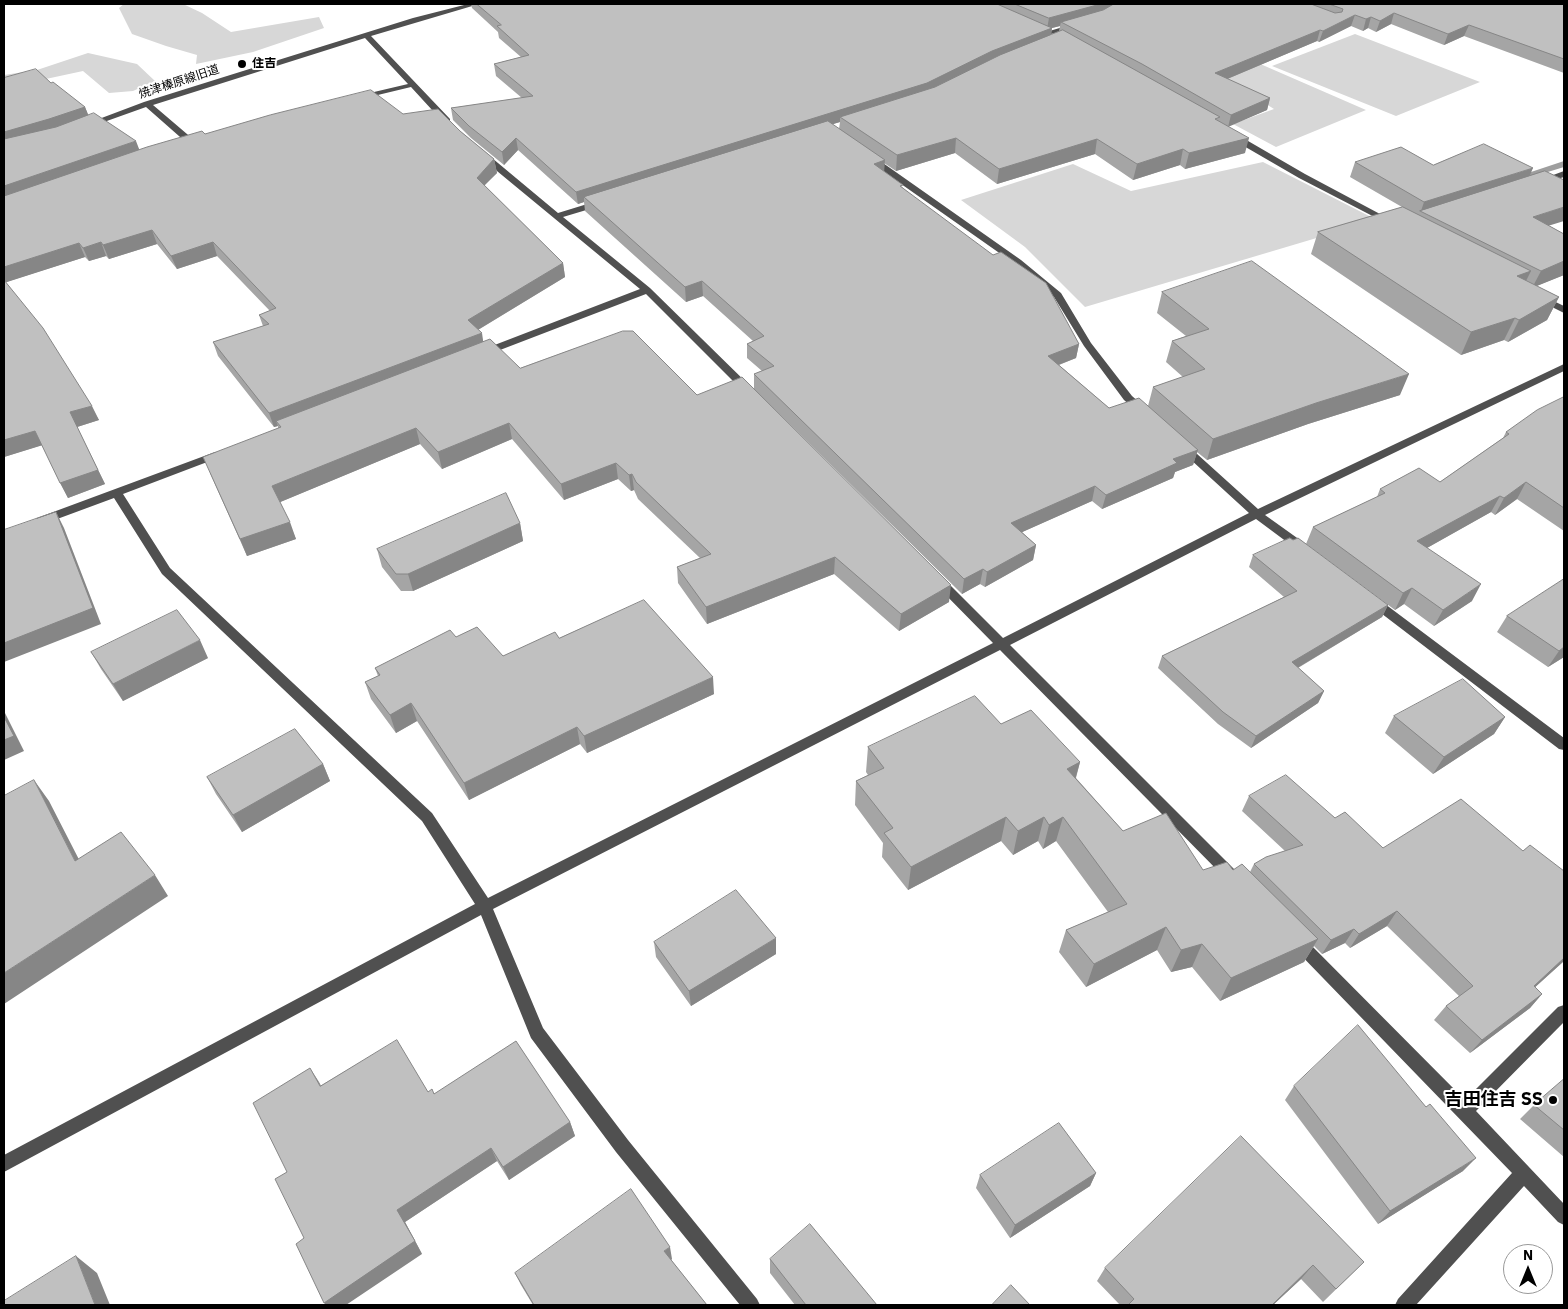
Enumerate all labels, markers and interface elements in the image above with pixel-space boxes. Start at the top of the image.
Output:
place label: 住吉 [252,57,276,71]
marker: 住吉 [236,58,248,70]
street label: 焼津榛原線旧道 [137,62,221,102]
place label: 吉田住吉 SS [1445,1089,1543,1111]
marker: 吉田住吉 SS [1547,1094,1559,1106]
north arrow [1503,1244,1553,1294]
text: N [1523,1246,1533,1264]

